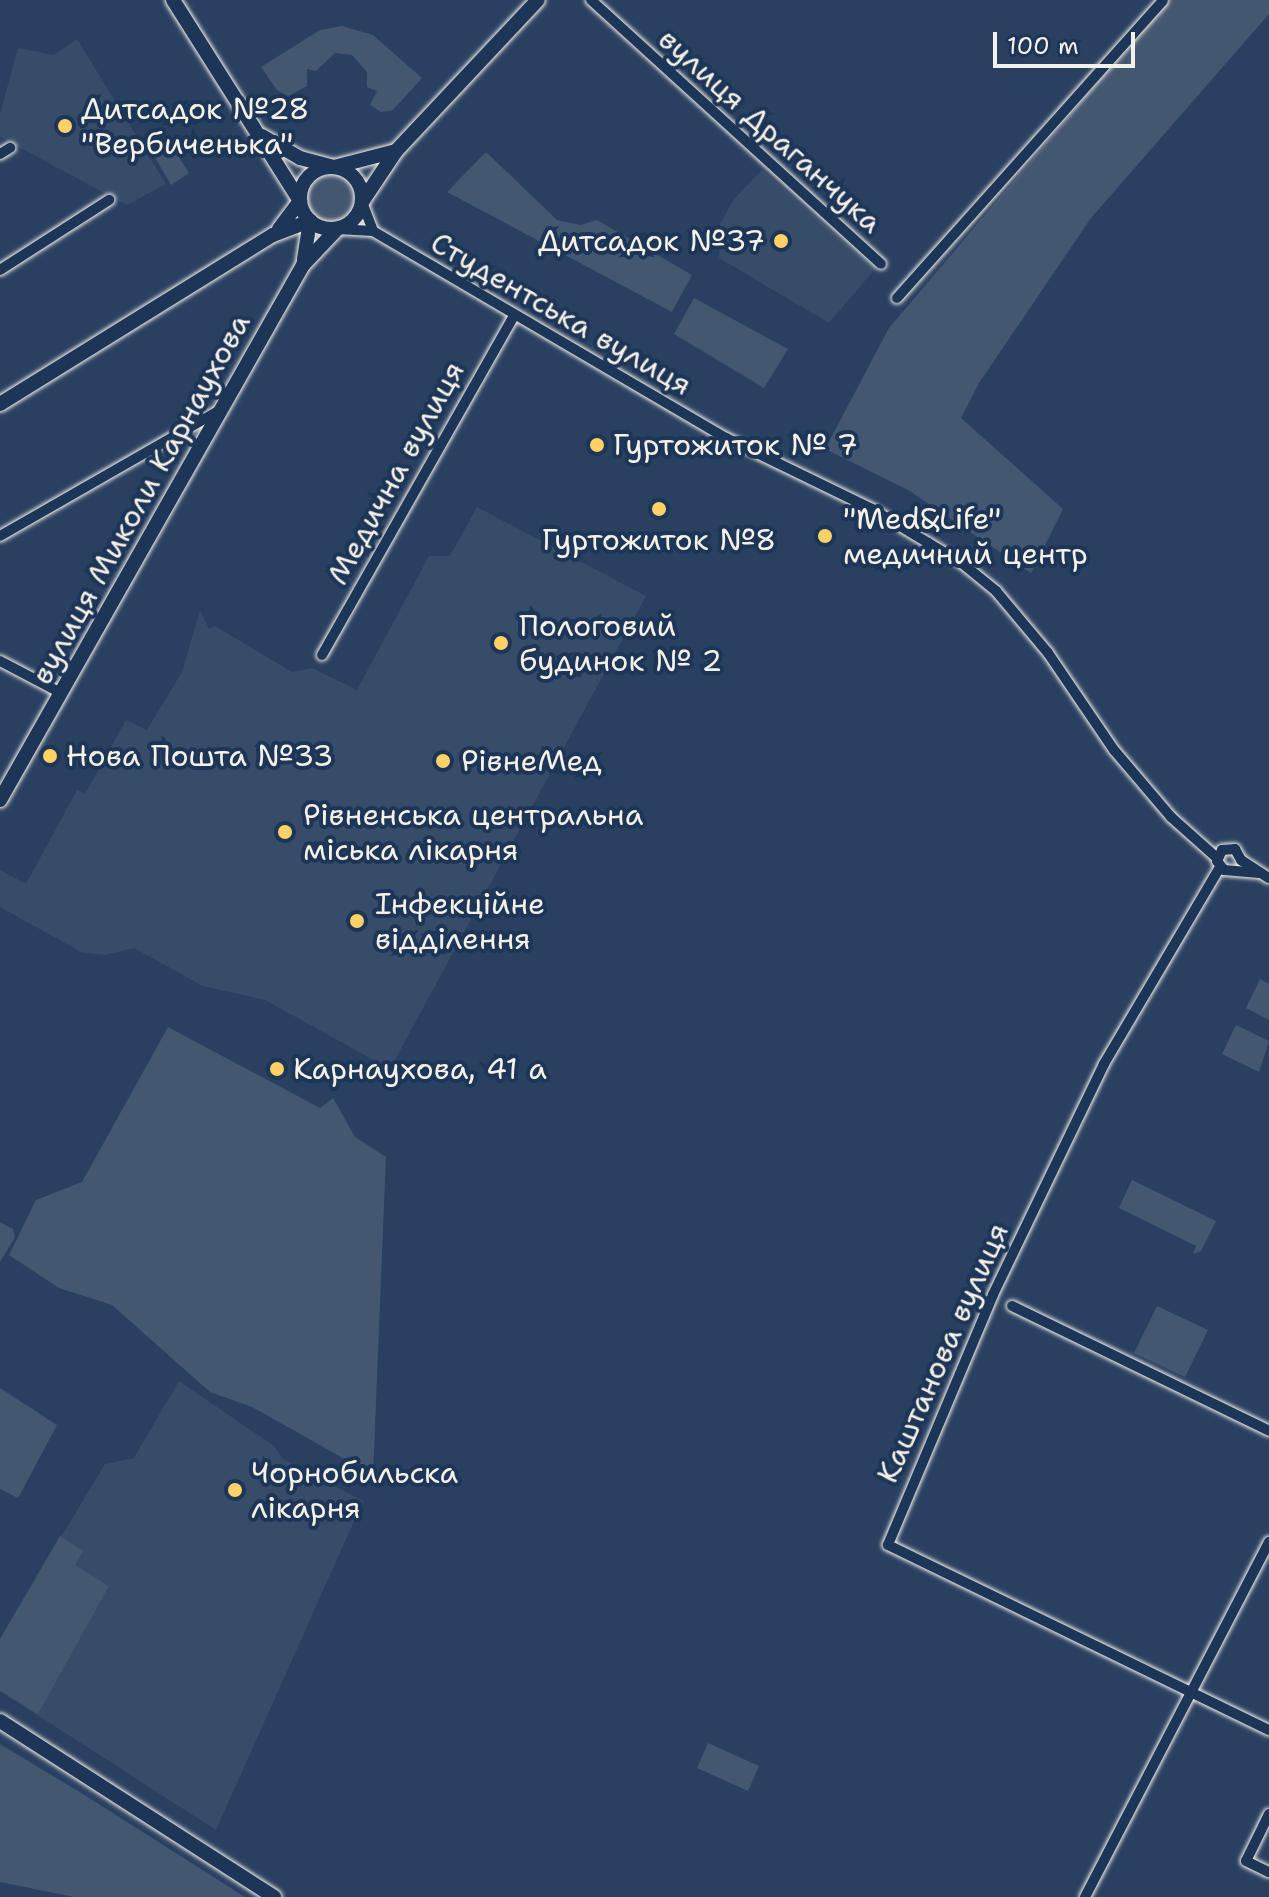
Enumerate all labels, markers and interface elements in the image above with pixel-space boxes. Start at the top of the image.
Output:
scale bar [997,16,1139,66]
street label: вулиця Драганчука [651,21,889,241]
text: 100 m [1007,30,1079,62]
place label: Дитсадок №28 "Вербиченька" [81,91,310,162]
marker: Дитсадок №28 "Вербиченька" [56,117,74,135]
place label: Дитсадок №37 [538,223,765,259]
street label: Студентська вулиця [424,225,698,403]
marker: Дитсадок №37 [772,232,790,250]
street label: вулиця Миколи Карнаухова [24,307,258,691]
street label: Медична вулиця [320,355,472,591]
place label: Гуртожиток № 7 [613,427,858,463]
marker: Гуртожиток № 7 [588,436,606,454]
marker: Гуртожиток №8 [650,500,668,518]
place label: "Med&Life" медичний центр [843,501,1088,572]
place label: Гуртожиток №8 [542,522,776,558]
marker: "Med&Life" медичний центр [814,525,836,547]
place label: Пологовий будинок № 2 [519,608,722,678]
marker: Пологовий будинок № 2 [490,632,512,654]
place label: Нова Пошта №33 [66,738,334,774]
place label: РівнеМед [461,743,602,779]
marker: Нова Пошта №33 [41,747,59,765]
marker: РівнеМед [432,750,454,772]
place label: Рівненська центральна міська лікарня [303,797,643,868]
marker: Рівненська центральна міська лікарня [274,821,296,843]
place label: Інфекційне відділення [375,886,545,956]
marker: Інфекційне відділення [346,910,368,932]
place label: Карнаухова, 41 а [293,1051,547,1087]
marker: Карнаухова, 41 а [268,1060,286,1078]
street label: Каштанова вулиця [870,1218,1016,1488]
place label: Чорнобильска лікарня [251,1455,458,1526]
marker: Чорнобильска лікарня [226,1481,244,1499]

